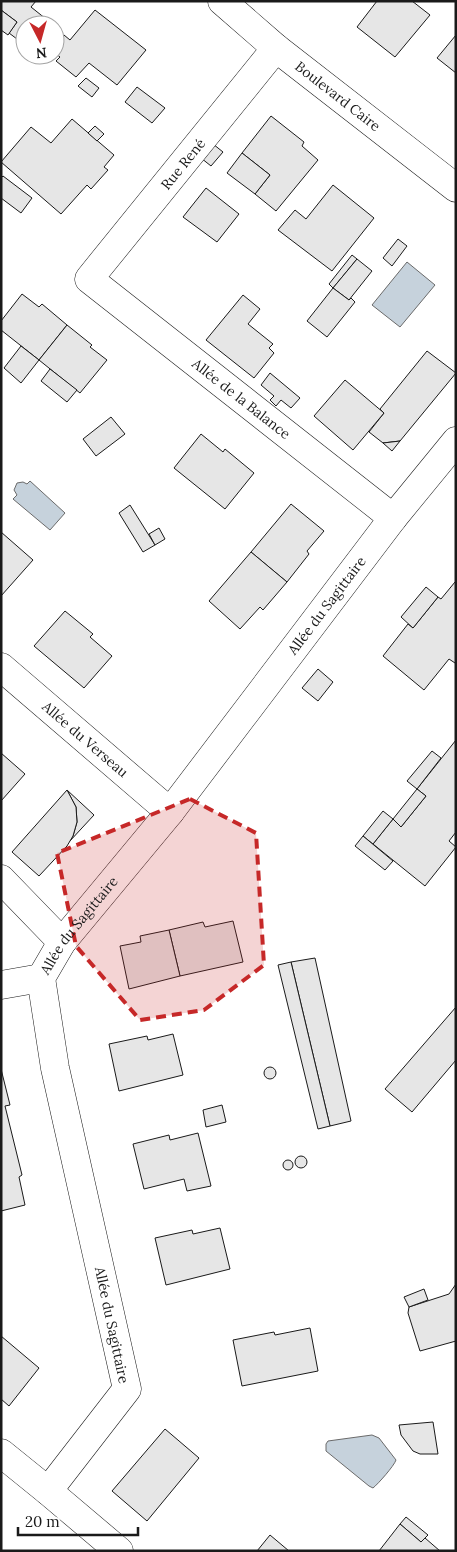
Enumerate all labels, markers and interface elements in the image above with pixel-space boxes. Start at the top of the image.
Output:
north arrow [15,15,65,65]
text: N [35,43,48,62]
street label: Boulevard Caire [292,57,385,135]
street label: Rue René [157,134,209,193]
street label: Allée de la Balance [188,354,294,443]
street label: Allée du Sagittaire [283,552,370,659]
street label: Allée du Verseau [38,697,132,781]
street label: Allée du Sagittaire [36,872,122,979]
street label: Allée du Sagittaire [91,1264,133,1385]
scale bar [18,1504,138,1536]
text: 20 m [25,1512,60,1531]

